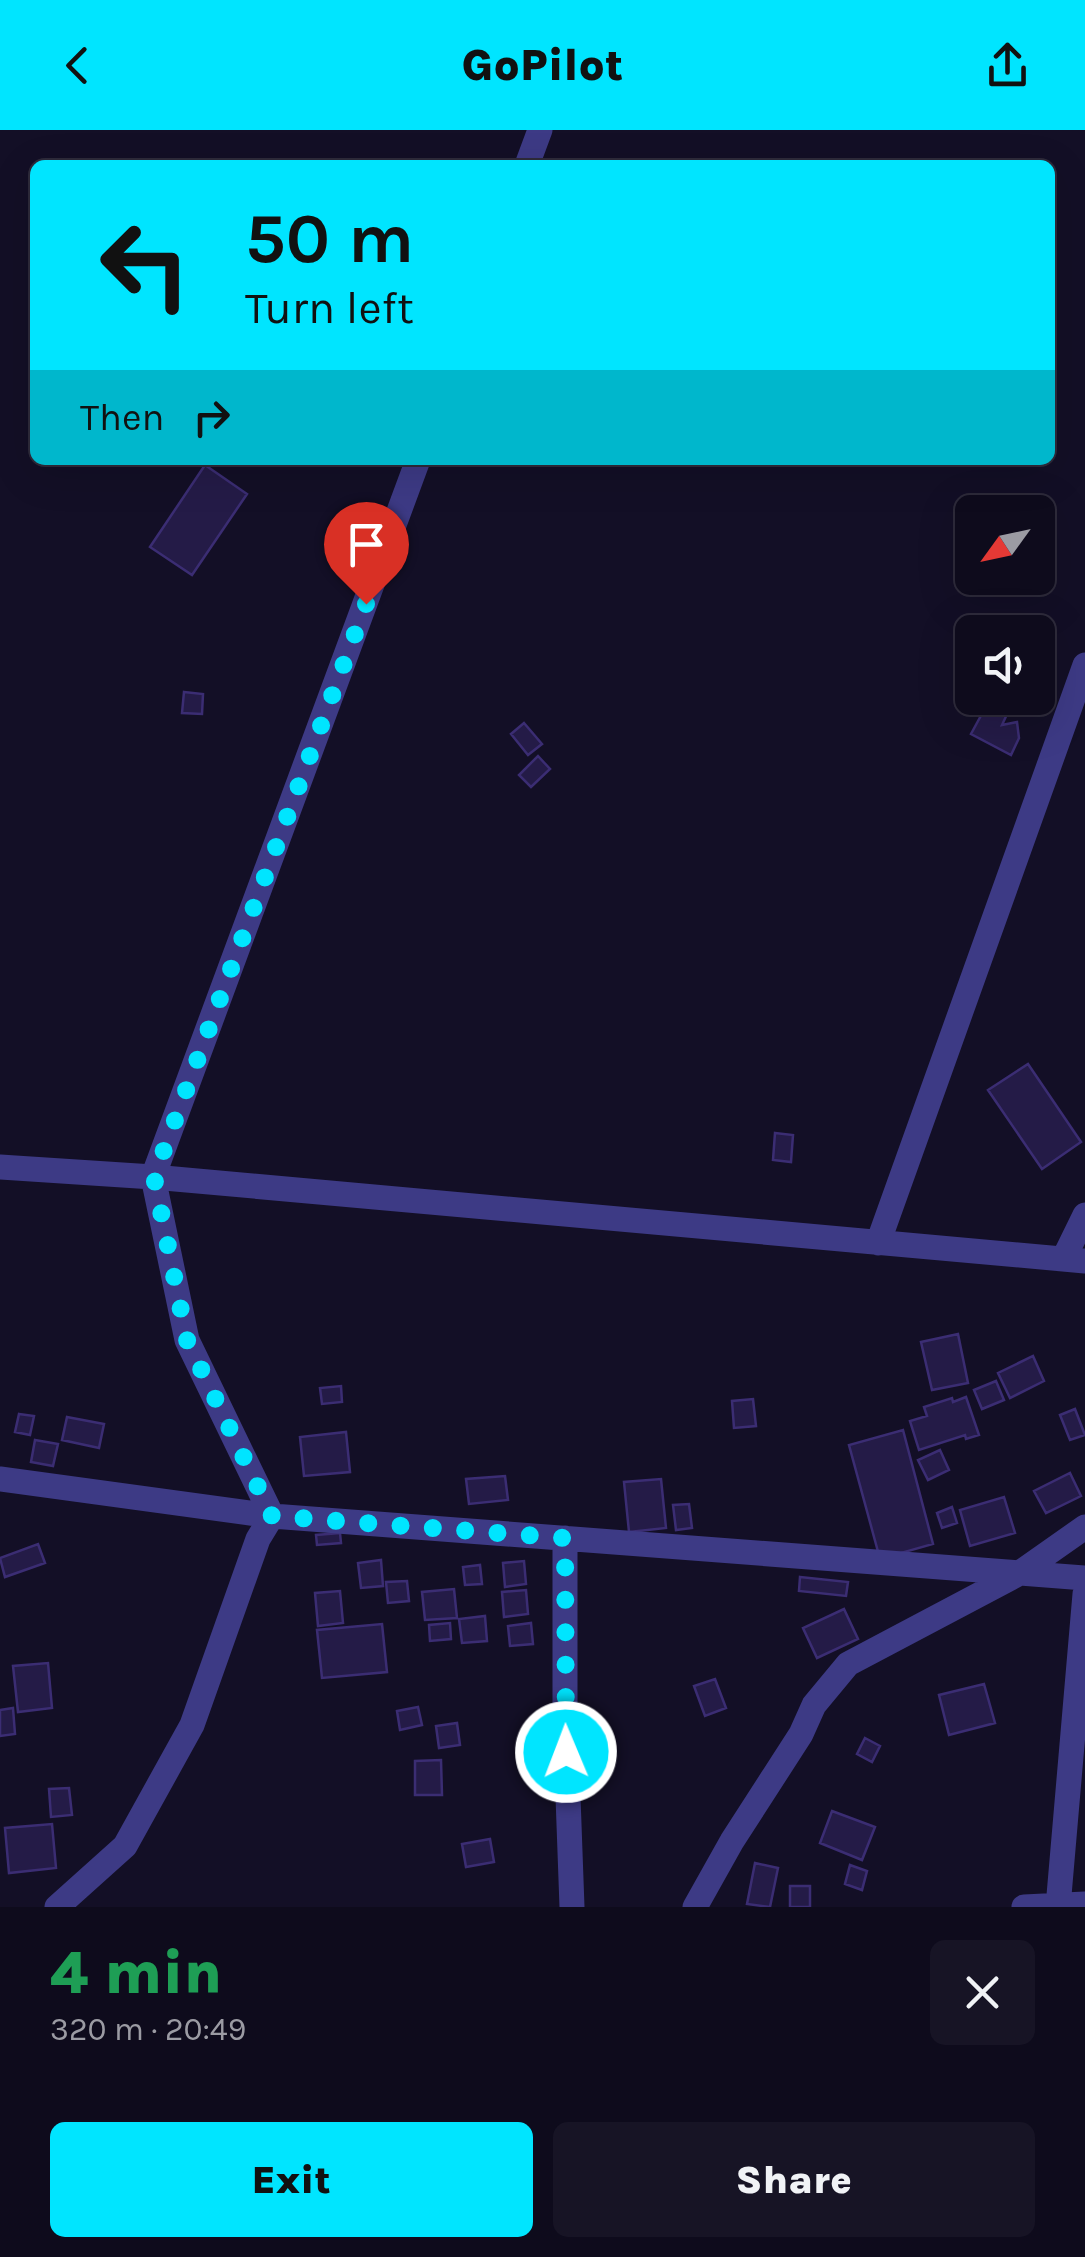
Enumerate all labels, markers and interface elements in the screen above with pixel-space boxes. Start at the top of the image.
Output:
icon: back [50,38,105,93]
icon: share [980,38,1035,93]
text: GoPilot [462,39,623,91]
text: 50 m [245,198,414,280]
icon: left [80,200,210,330]
text: Turn left [245,282,414,334]
icon: right [184,390,239,445]
text: Then [80,395,164,440]
north arrow [955,495,1055,595]
map controls [955,495,1055,715]
pin [324,502,409,605]
icon: arrive [339,517,394,572]
button: sound [955,615,1055,715]
position arrow [514,1700,618,1804]
text: 4 min [50,1938,222,2008]
button: close [930,1940,1035,2045]
text: 320 m · 20:49 [50,2011,246,2048]
button: Exit [50,2122,533,2237]
button: Share [553,2122,1035,2237]

